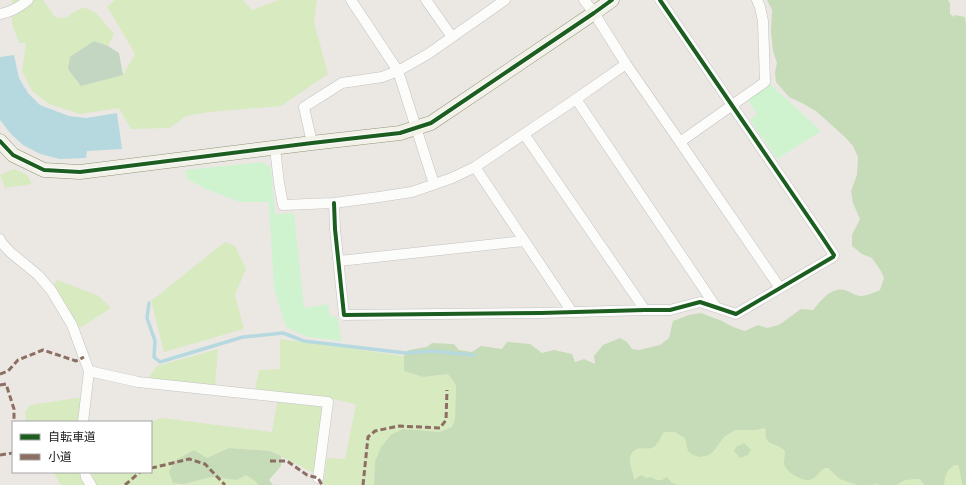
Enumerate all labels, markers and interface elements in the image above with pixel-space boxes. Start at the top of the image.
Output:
legend [12,421,152,473]
text: 自転車道 [48,429,96,444]
text: 小道 [48,449,72,464]

